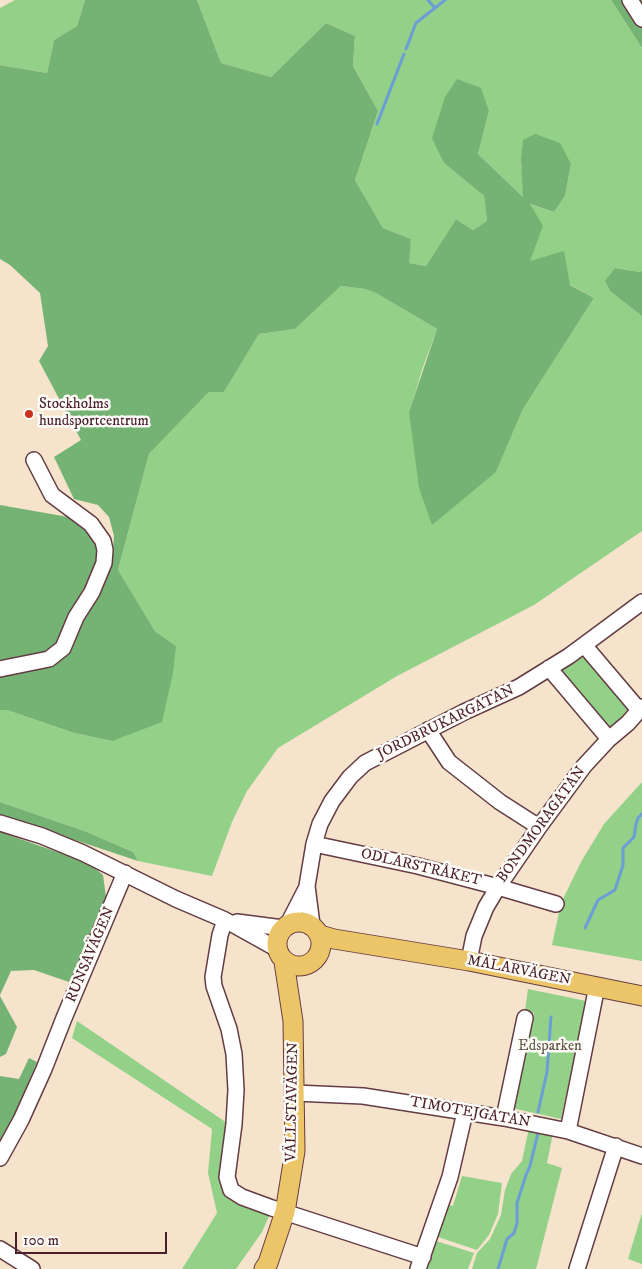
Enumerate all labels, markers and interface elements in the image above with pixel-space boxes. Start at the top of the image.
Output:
place label: Stockholms hundsportcentrum [39,396,149,431]
marker: Stockholms hundsportcentrum [23,408,35,420]
street label: JORDBRUKARGATAN [374,682,518,764]
street label: BONDMORAGATAN [494,763,590,887]
street label: ODLARSTRÅKET [359,845,483,891]
street label: RUNSAVÄGEN [63,904,119,1006]
street label: MÄLARVÄGEN [466,952,572,990]
park label: Edsparken [518,1038,582,1056]
street label: VÄLLSTAVÄGEN [283,1042,303,1162]
street label: TIMOTEJGATAN [408,1094,532,1132]
scale bar [18,1222,170,1254]
text: 100 m [23,1231,59,1250]

